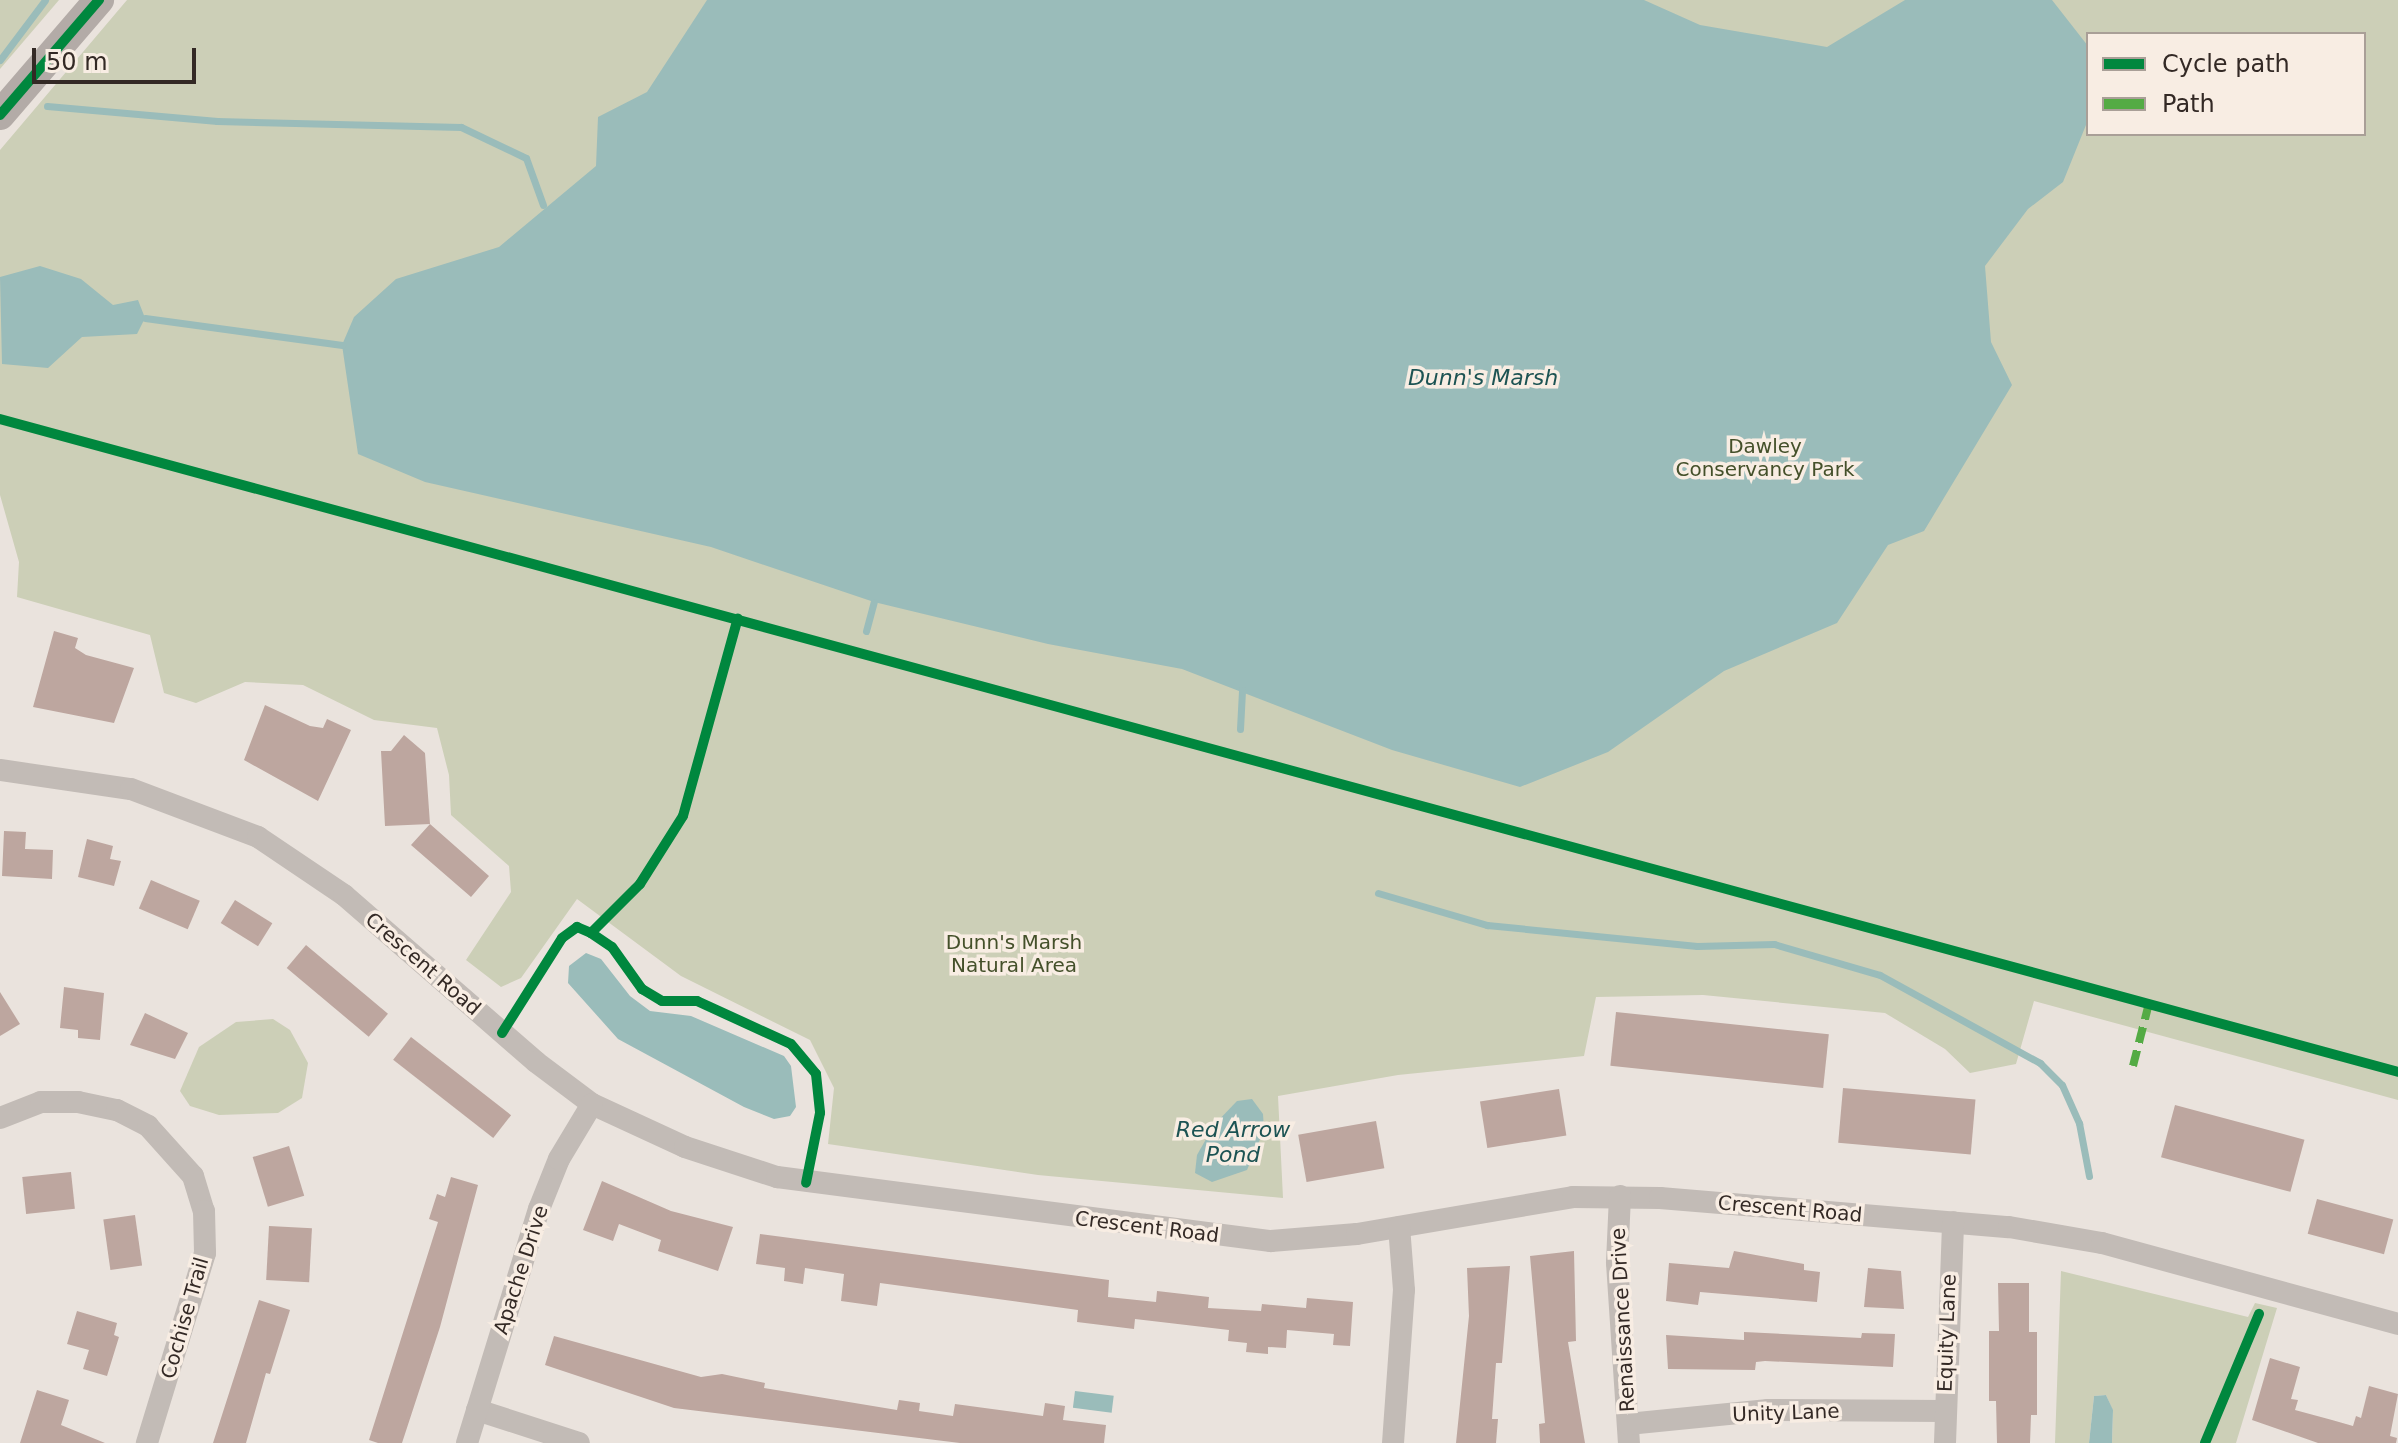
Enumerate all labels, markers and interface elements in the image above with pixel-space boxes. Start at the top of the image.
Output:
scale bar [36,32,200,82]
legend [2086,32,2366,136]
text: 50 m [46,48,108,76]
text: Cycle path [2162,50,2290,78]
text: Path [2162,90,2215,118]
water label: Dunn's Marsh [1408,365,1558,391]
park label: Dawley Conservancy Park [1675,434,1855,481]
street label: Crescent Road [360,907,486,1021]
park label: Dunn's Marsh Natural Area [946,930,1082,977]
water label: Red Arrow Pond [1176,1116,1290,1168]
street label: Crescent Road [1717,1191,1863,1227]
street label: Apache Drive [489,1202,553,1338]
street label: Crescent Road [1074,1206,1220,1248]
street label: Renaissance Drive [1606,1227,1640,1413]
street label: Cochise Trail [156,1254,214,1382]
street label: Equity Lane [1933,1274,1961,1392]
street label: Unity Lane [1732,1399,1840,1427]

